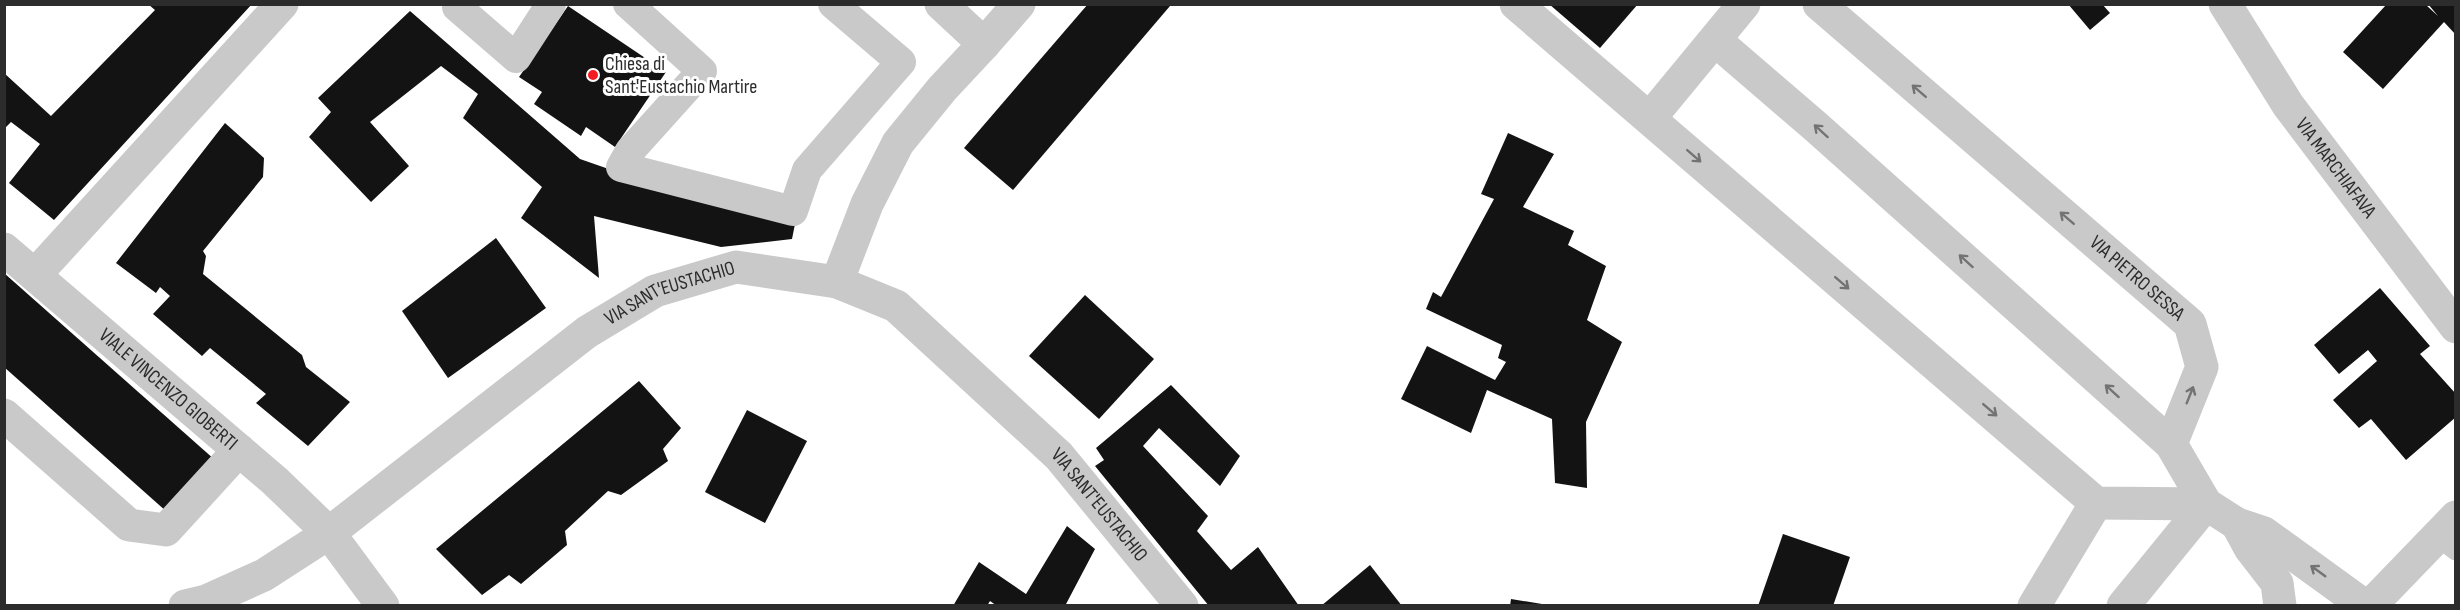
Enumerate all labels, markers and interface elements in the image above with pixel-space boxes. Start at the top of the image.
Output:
place label: Chiesa di Sant'Eustachio Martire [605,52,757,99]
marker: Chiesa di Sant'Eustachio Martire [586,68,600,82]
one-way arrow [1912,84,1927,98]
street label: VIA MARCHIAFAVA [2290,113,2381,223]
one-way arrow [1814,124,1829,138]
one-way arrow [1686,149,1701,163]
one-way arrow [2059,212,2075,225]
street label: VIA PIETRO SESSA [2085,231,2190,326]
one-way arrow [1959,254,1974,268]
street label: VIA SANT'EUSTACHIO [600,256,738,331]
one-way arrow [1834,276,1849,290]
street label: VIALE VINCENZO GIOBERTI [94,323,242,456]
one-way arrow [2104,384,2119,398]
one-way arrow [2185,387,2196,405]
one-way arrow [1982,403,1997,417]
street label: VIA SANT'EUSTACHIO [1046,443,1153,566]
one-way arrow [2310,565,2326,577]

